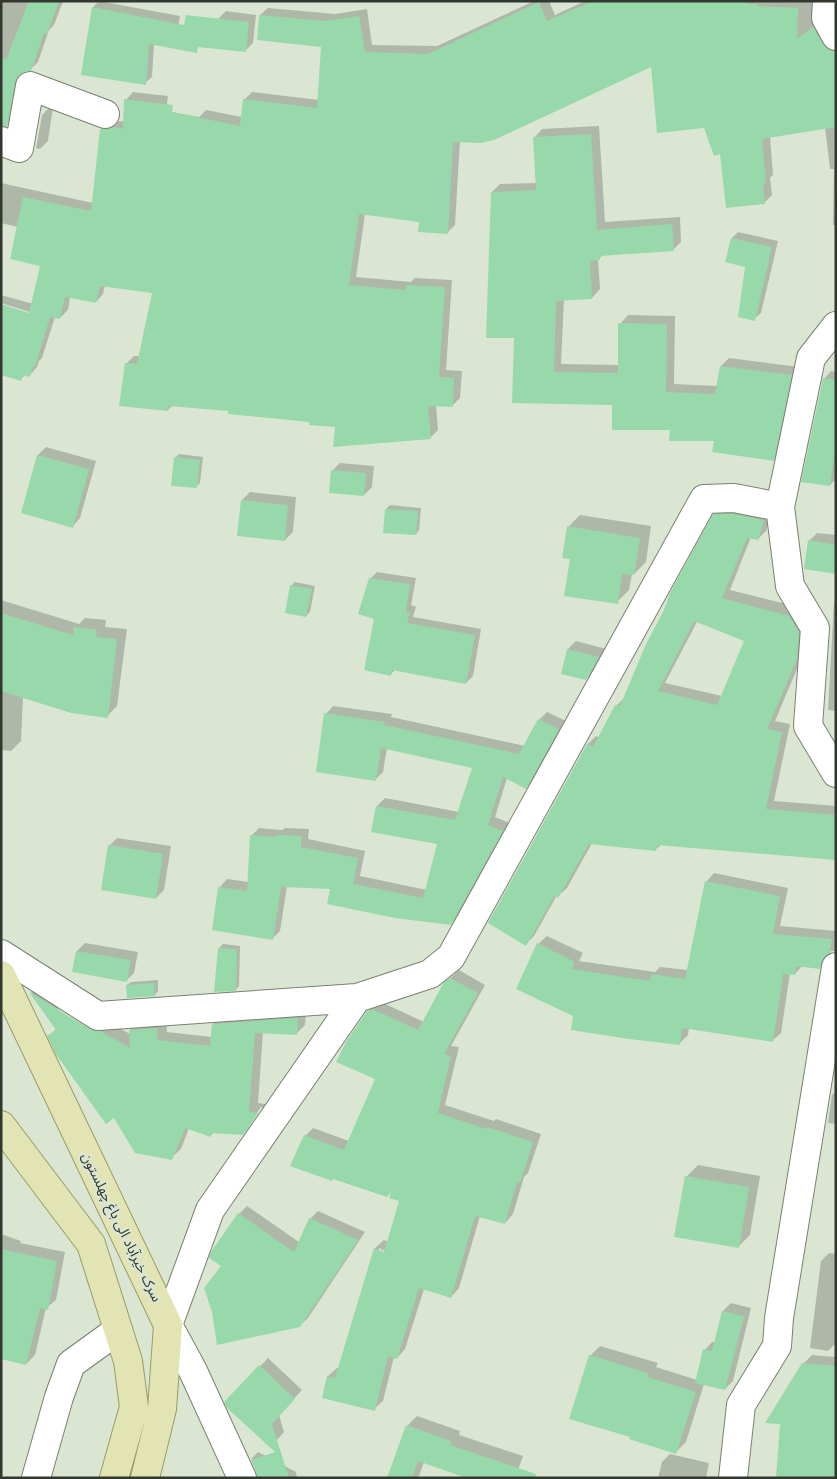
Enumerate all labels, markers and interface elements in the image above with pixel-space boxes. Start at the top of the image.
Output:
street label: سرک خیرآباد الی باغ چهلستون [76,1150,165,1306]

